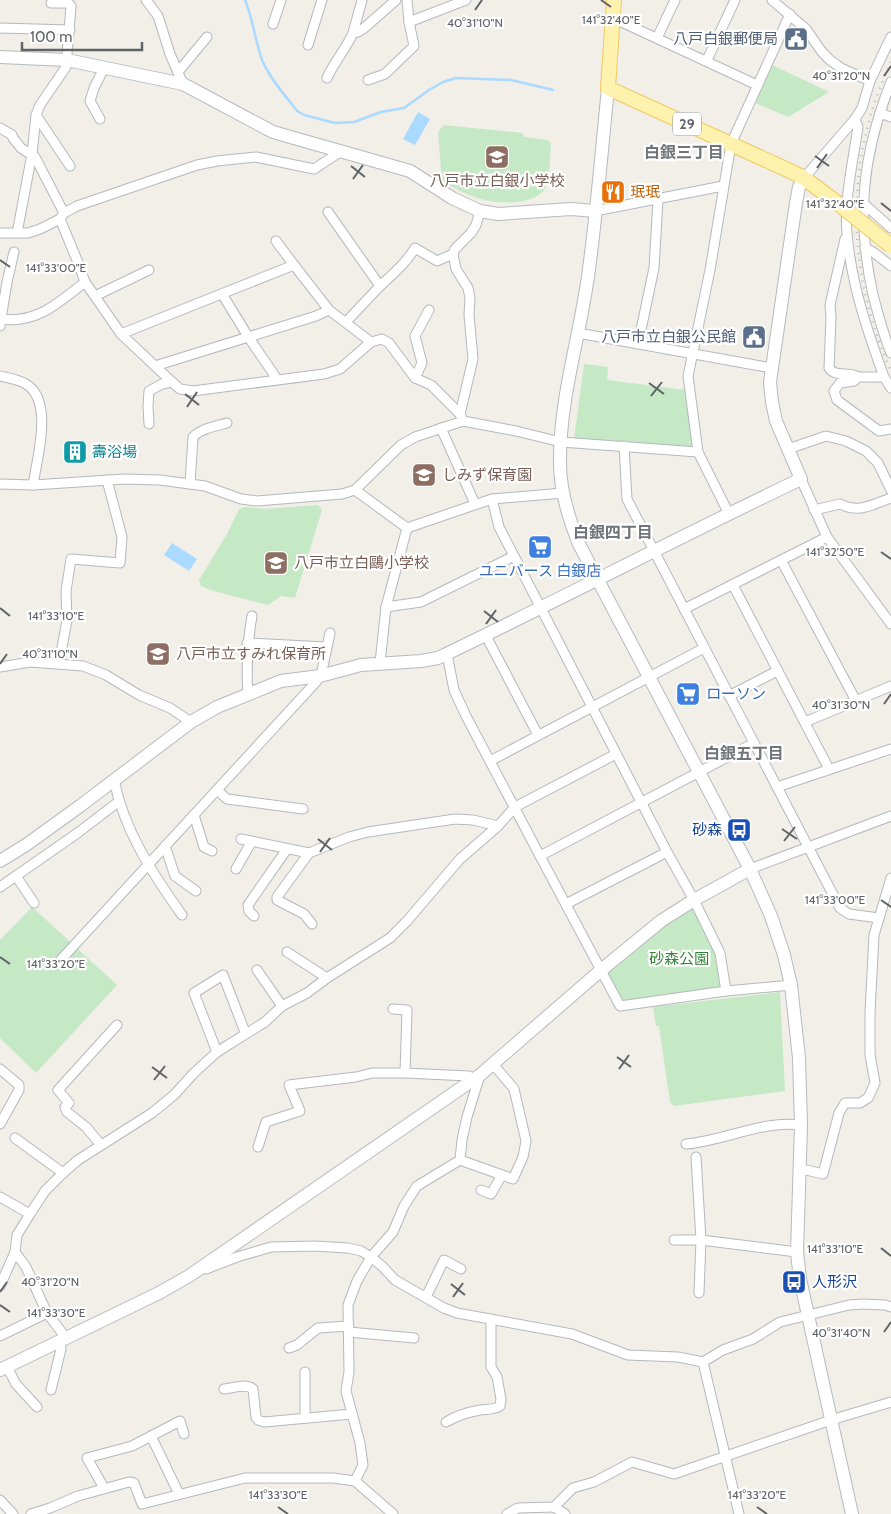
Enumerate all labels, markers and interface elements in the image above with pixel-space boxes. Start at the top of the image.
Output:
text: 141°32'40"E [582,12,641,27]
text: 40°31'10"N [447,15,503,30]
scale bar [22,20,142,52]
public building icon: 八戸白銀郵便局 [783,26,809,52]
text: 100 m [30,28,72,46]
place label: 八戸白銀郵便局 [673,30,778,48]
text: 40°31'20"N [812,68,870,83]
road number: 29 [673,112,701,136]
district label: 白銀三丁目 [644,143,724,162]
school or university icon: 八戸市立白銀小学校 [484,144,510,170]
place label: 八戸市立白銀小学校 [429,172,565,190]
restaurant icon: 珉珉 [600,179,626,205]
place label: 珉珉 [630,183,660,201]
text: 141°32'40"E [806,196,865,211]
text: 141°33'00"E [26,260,87,275]
public building icon: 八戸市立白銀公民館 [741,324,767,350]
place label: 八戸市立白銀公民館 [601,328,736,346]
building icon: 壽浴場 [62,439,88,465]
place label: 壽浴場 [92,443,137,461]
school or university icon: しみず保育園 [411,462,437,488]
place label: しみず保育園 [442,466,532,484]
district label: 白銀四丁目 [573,523,653,542]
supermarket icon: ユニバース 白銀店 [527,534,553,560]
text: 141°32'50"E [806,544,865,559]
school or university icon: 八戸市立白鷗小学校 [263,550,289,576]
place label: 八戸市立白鷗小学校 [294,554,429,572]
place label: ユニバース 白銀店 [479,562,601,580]
text: 141°33'10"E [28,608,84,623]
school or university icon: 八戸市立すみれ保育所 [145,641,171,667]
place label: 八戸市立すみれ保育所 [176,645,326,663]
text: 40°31'10"N [22,646,78,661]
supermarket icon: ローソン [675,681,701,707]
place label: ローソン [706,685,766,703]
text: 40°31'30"N [812,697,870,712]
district label: 白銀五丁目 [704,744,784,763]
bus stop icon: 砂森 [726,817,752,843]
place label: 砂森 [692,821,722,839]
text: 141°33'00"E [805,892,866,907]
park label: 砂森公園 [649,950,709,968]
text: 141°33'20"E [27,956,86,971]
text: 141°33'10"E [807,1241,863,1256]
bus stop icon: 人形沢 [781,1269,807,1295]
place label: 人形沢 [812,1273,857,1291]
text: 40°31'20"N [21,1274,79,1289]
text: 141°33'30"E [27,1305,86,1320]
text: 40°31'40"N [812,1325,870,1340]
text: 141°33'30"E [249,1487,308,1502]
text: 141°33'20"E [728,1487,787,1502]

